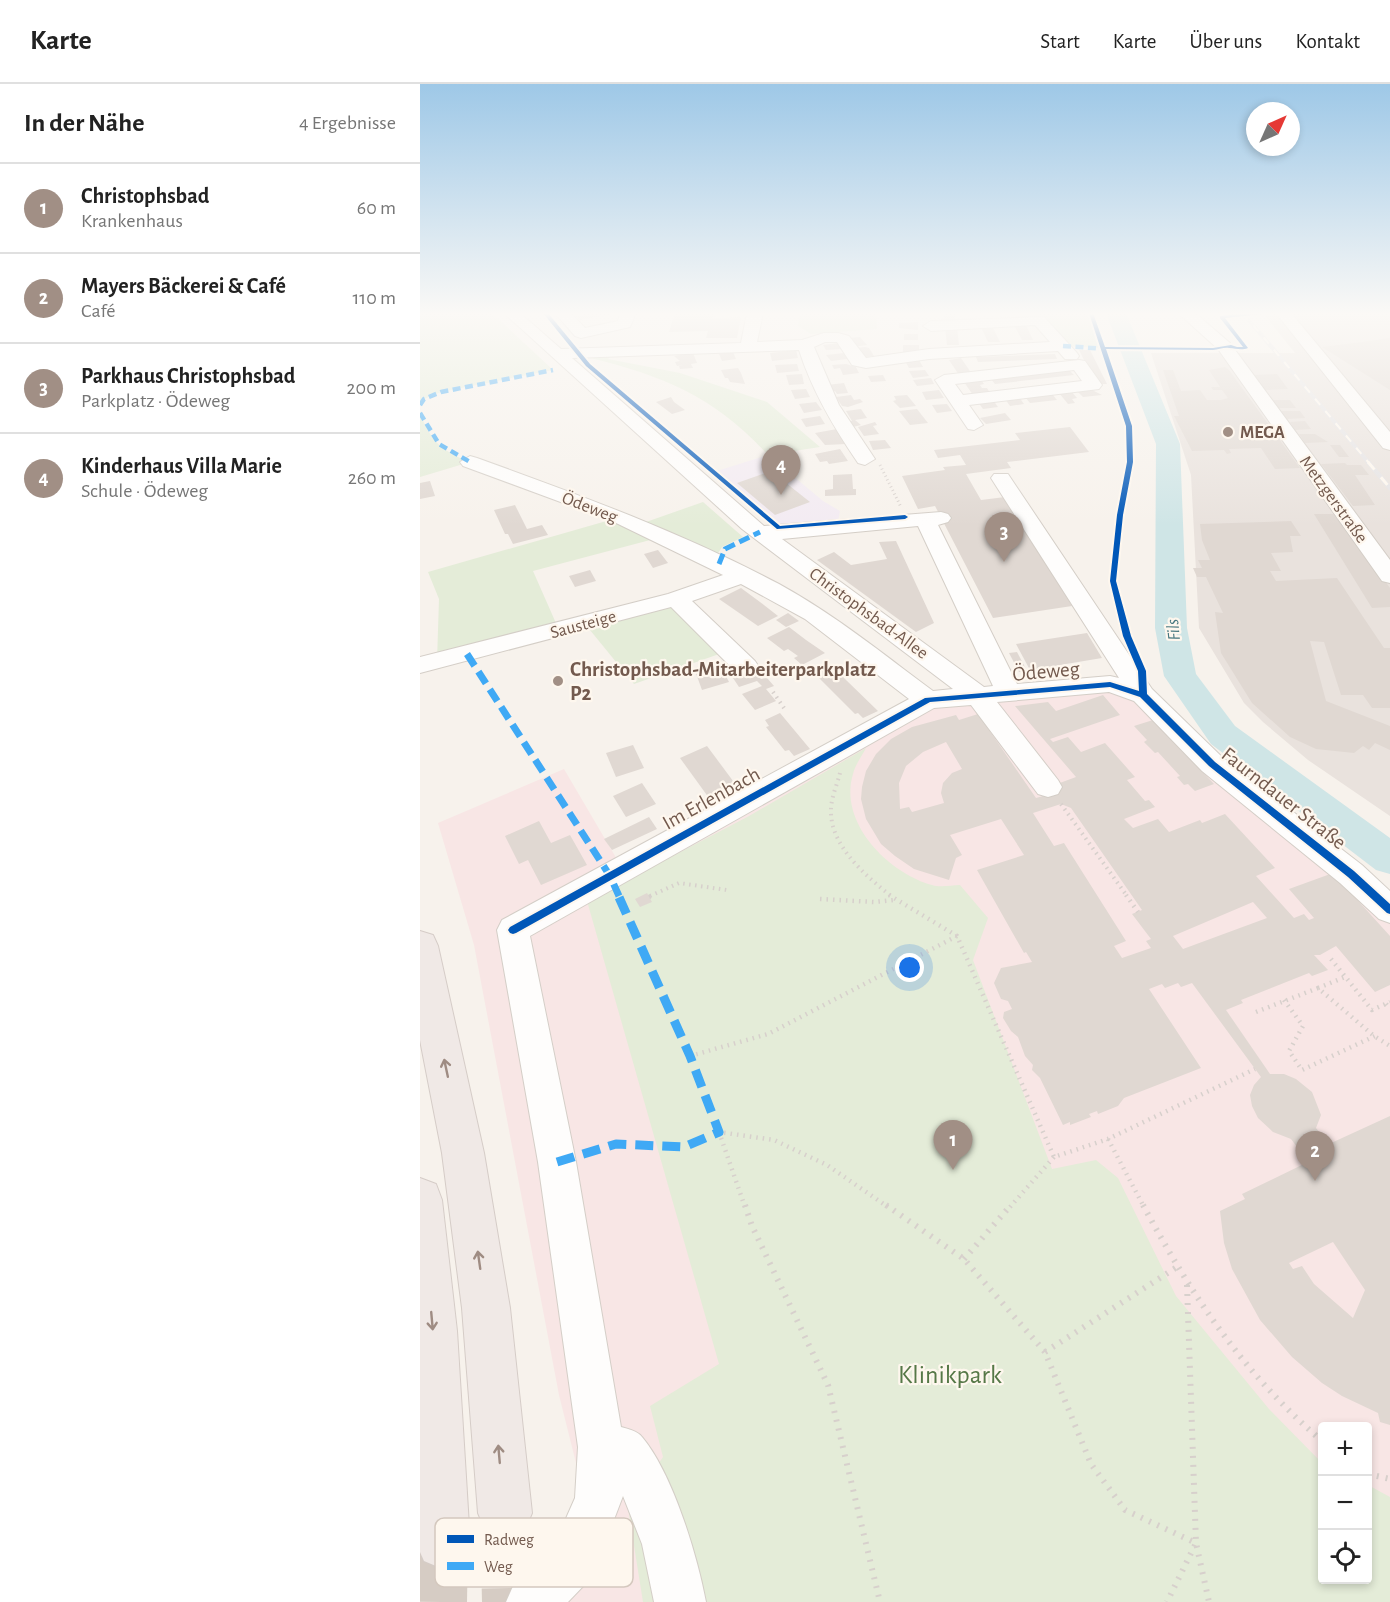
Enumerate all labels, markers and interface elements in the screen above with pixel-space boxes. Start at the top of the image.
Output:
text: Karte [30,27,92,55]
text: Start [1040,31,1080,52]
text: Karte [1113,31,1156,52]
text: Über uns [1189,31,1262,52]
text: Kontakt [1295,31,1360,52]
north arrow [1246,102,1300,156]
text: In der Nähe [24,110,144,136]
text: 4 Ergebnisse [299,113,396,133]
text: Christophsbad [81,185,209,207]
text: 1 [40,198,47,218]
text: 60 m [357,198,396,218]
text: Krankenhaus [81,211,183,231]
text: Mayers Bäckerei & Café [81,275,286,297]
text: 2 [39,288,48,308]
text: 110 m [352,288,396,308]
text: Café [81,301,115,321]
text: Parkhaus Christophsbad [81,365,295,387]
text: 3 [39,378,48,398]
text: 200 m [346,378,396,398]
text: Parkplatz · Ödeweg [81,391,230,411]
place label: MEGA [1240,424,1285,442]
marker: MEGA [1221,425,1235,439]
pin: 4 [762,446,800,495]
street label: Metzgerstraße [1296,453,1371,546]
text: Kinderhaus Villa Marie [81,455,282,477]
text: 4 [38,468,49,488]
text: 260 m [348,468,396,488]
text: Schule · Ödeweg [81,481,208,501]
street label: Ödeweg [559,487,621,527]
pin: 3 [984,512,1024,562]
street label: Christophsbad-Allee [806,565,931,663]
street label: Sausteige [548,608,618,642]
water label: Fils [1164,618,1184,642]
street label: Ödeweg [1011,657,1081,685]
place label: Christophsbad-Mitarbeiterparkplatz P2 [570,659,876,704]
marker: Christophsbad-Mitarbeiterparkplatz P2 [551,674,565,688]
street label: Faurndauer Straße [1217,743,1350,853]
street label: Im Erlenbach [659,763,763,834]
your location [895,953,924,982]
one-way arrow [439,1059,451,1078]
pin: 1 [934,1120,972,1170]
pin: 2 [1296,1132,1334,1181]
one-way arrow [473,1251,484,1271]
one-way arrow [427,1311,438,1331]
park label: Klinikpark [898,1362,1002,1388]
map controls [1318,1422,1372,1584]
button: + [1318,1422,1372,1476]
one-way arrow [493,1445,504,1465]
button: − [1318,1476,1372,1530]
legend [435,1518,633,1587]
button: locate [1318,1530,1372,1584]
text: Radweg [484,1532,534,1548]
text: Weg [484,1559,513,1575]

